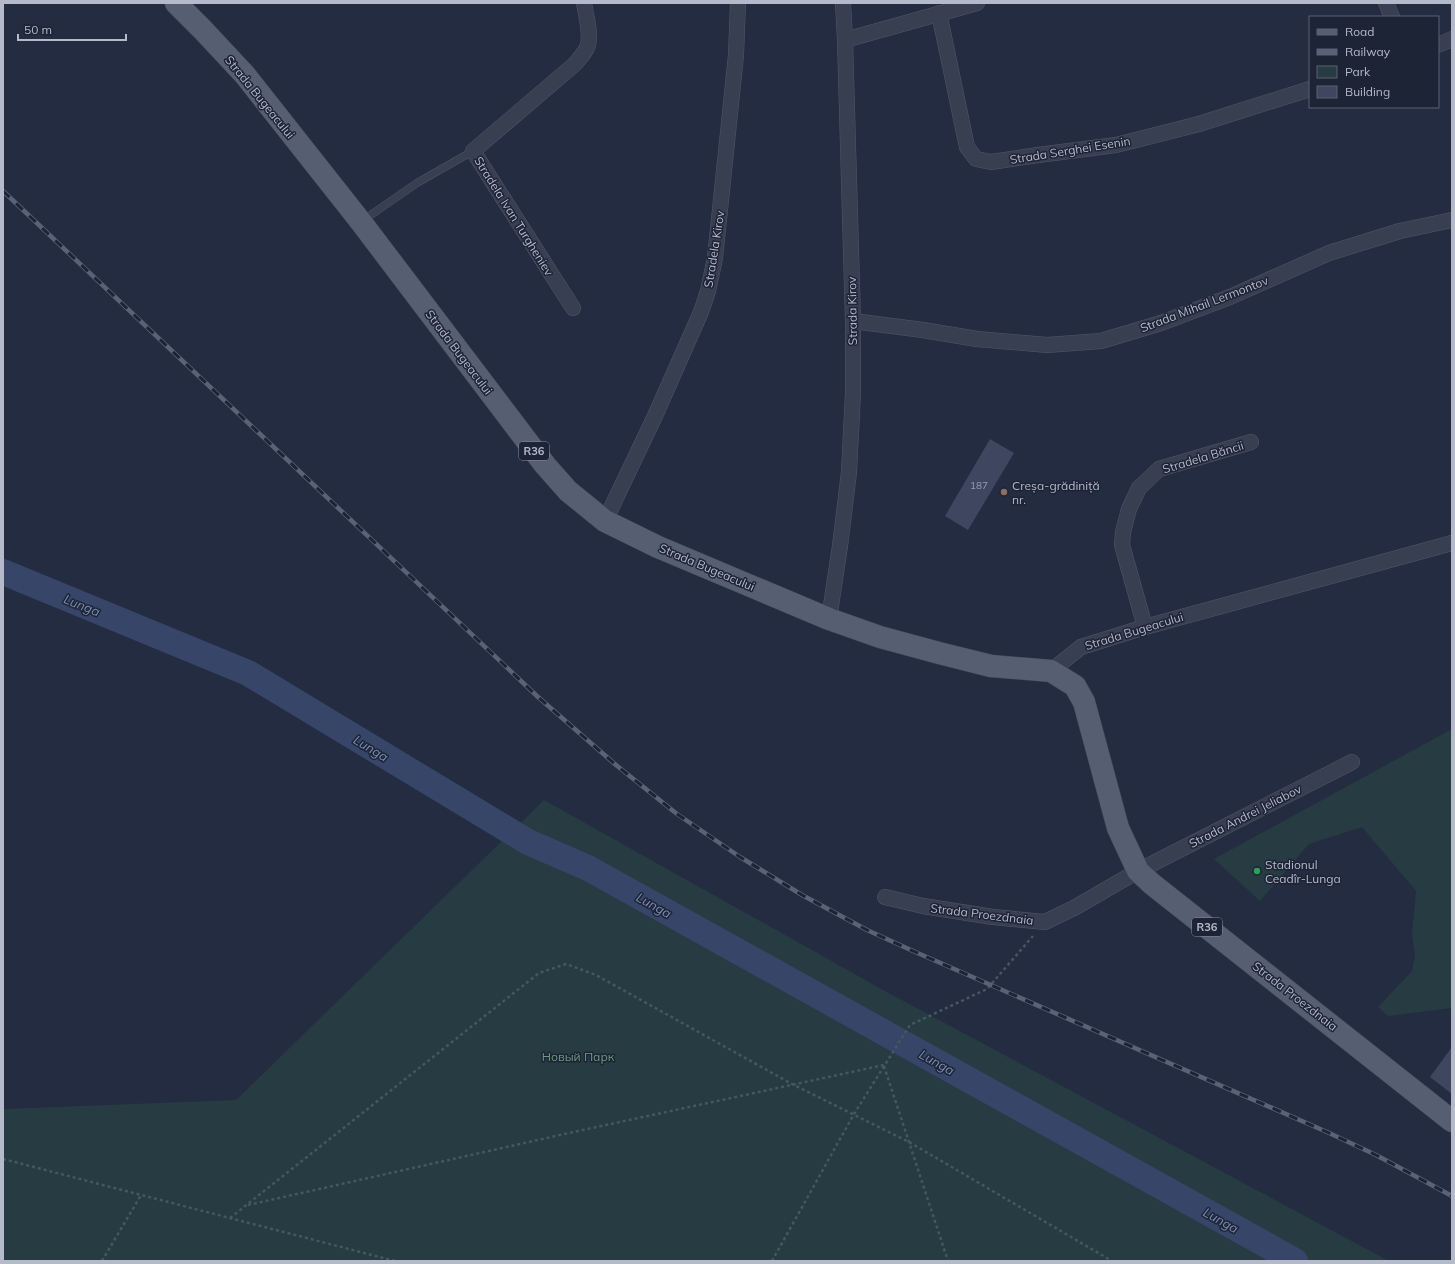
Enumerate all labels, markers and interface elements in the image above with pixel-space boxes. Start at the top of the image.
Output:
scale bar [18,16,126,42]
legend [1309,16,1439,108]
text: 50 m [24,22,52,37]
text: Road [1345,24,1374,39]
text: Railway [1345,44,1391,59]
street label: Strada Bugeacului [222,53,298,142]
text: Park [1345,64,1371,79]
text: Building [1345,84,1390,99]
street label: Strada Serghei Esenin [1009,133,1131,167]
street label: Stradela Ivan Turgheniev [471,154,557,279]
street label: Stradela Kirov [700,209,728,289]
street label: Strada Mihail Lermontov [1138,272,1271,335]
street label: Strada Kirov [844,276,860,345]
street label: Strada Bugeacului [422,307,496,397]
street label: Stradela Băncii [1161,437,1246,476]
road number: R36 [519,442,549,460]
place label: Creșa-grădiniță nr. [1012,478,1100,507]
house number: 187 [970,479,988,492]
marker: Creșa-grădiniță nr. [999,487,1009,497]
street label: Strada Bugeacului [657,540,757,594]
water label: Lunga [62,591,103,620]
street label: Strada Bugeacului [1083,609,1185,653]
water label: Lunga [351,731,391,765]
street label: Strada Andrei Jeliabov [1186,781,1304,851]
place label: Stadionul Ceadîr-Lunga [1265,857,1341,886]
marker: Stadionul Ceadîr-Lunga [1252,866,1262,876]
water label: Lunga [634,889,675,921]
street label: Strada Proezdnaia [930,900,1034,928]
road number: R36 [1192,918,1222,936]
street label: Strada Proezdnaia [1250,958,1340,1034]
water label: Lunga [917,1046,958,1078]
park label: Новый Парк [542,1049,615,1064]
water label: Lunga [1201,1204,1242,1236]

